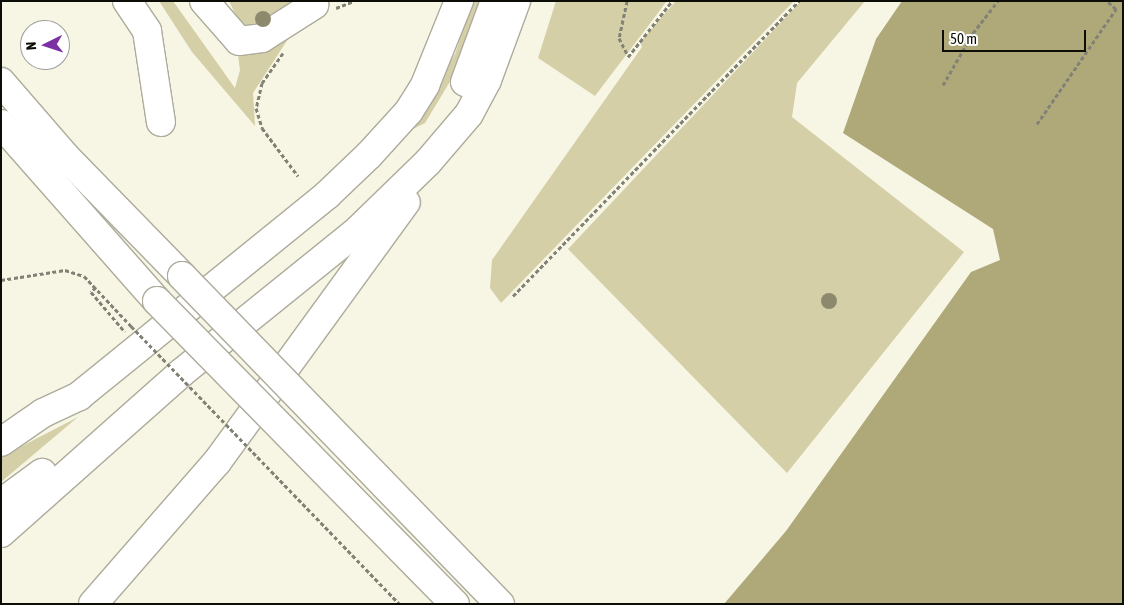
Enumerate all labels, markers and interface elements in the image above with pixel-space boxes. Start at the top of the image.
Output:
north arrow [20,20,70,70]
scale bar [944,20,1088,52]
text: 50 m [950,30,977,47]
text: N [23,41,39,51]

